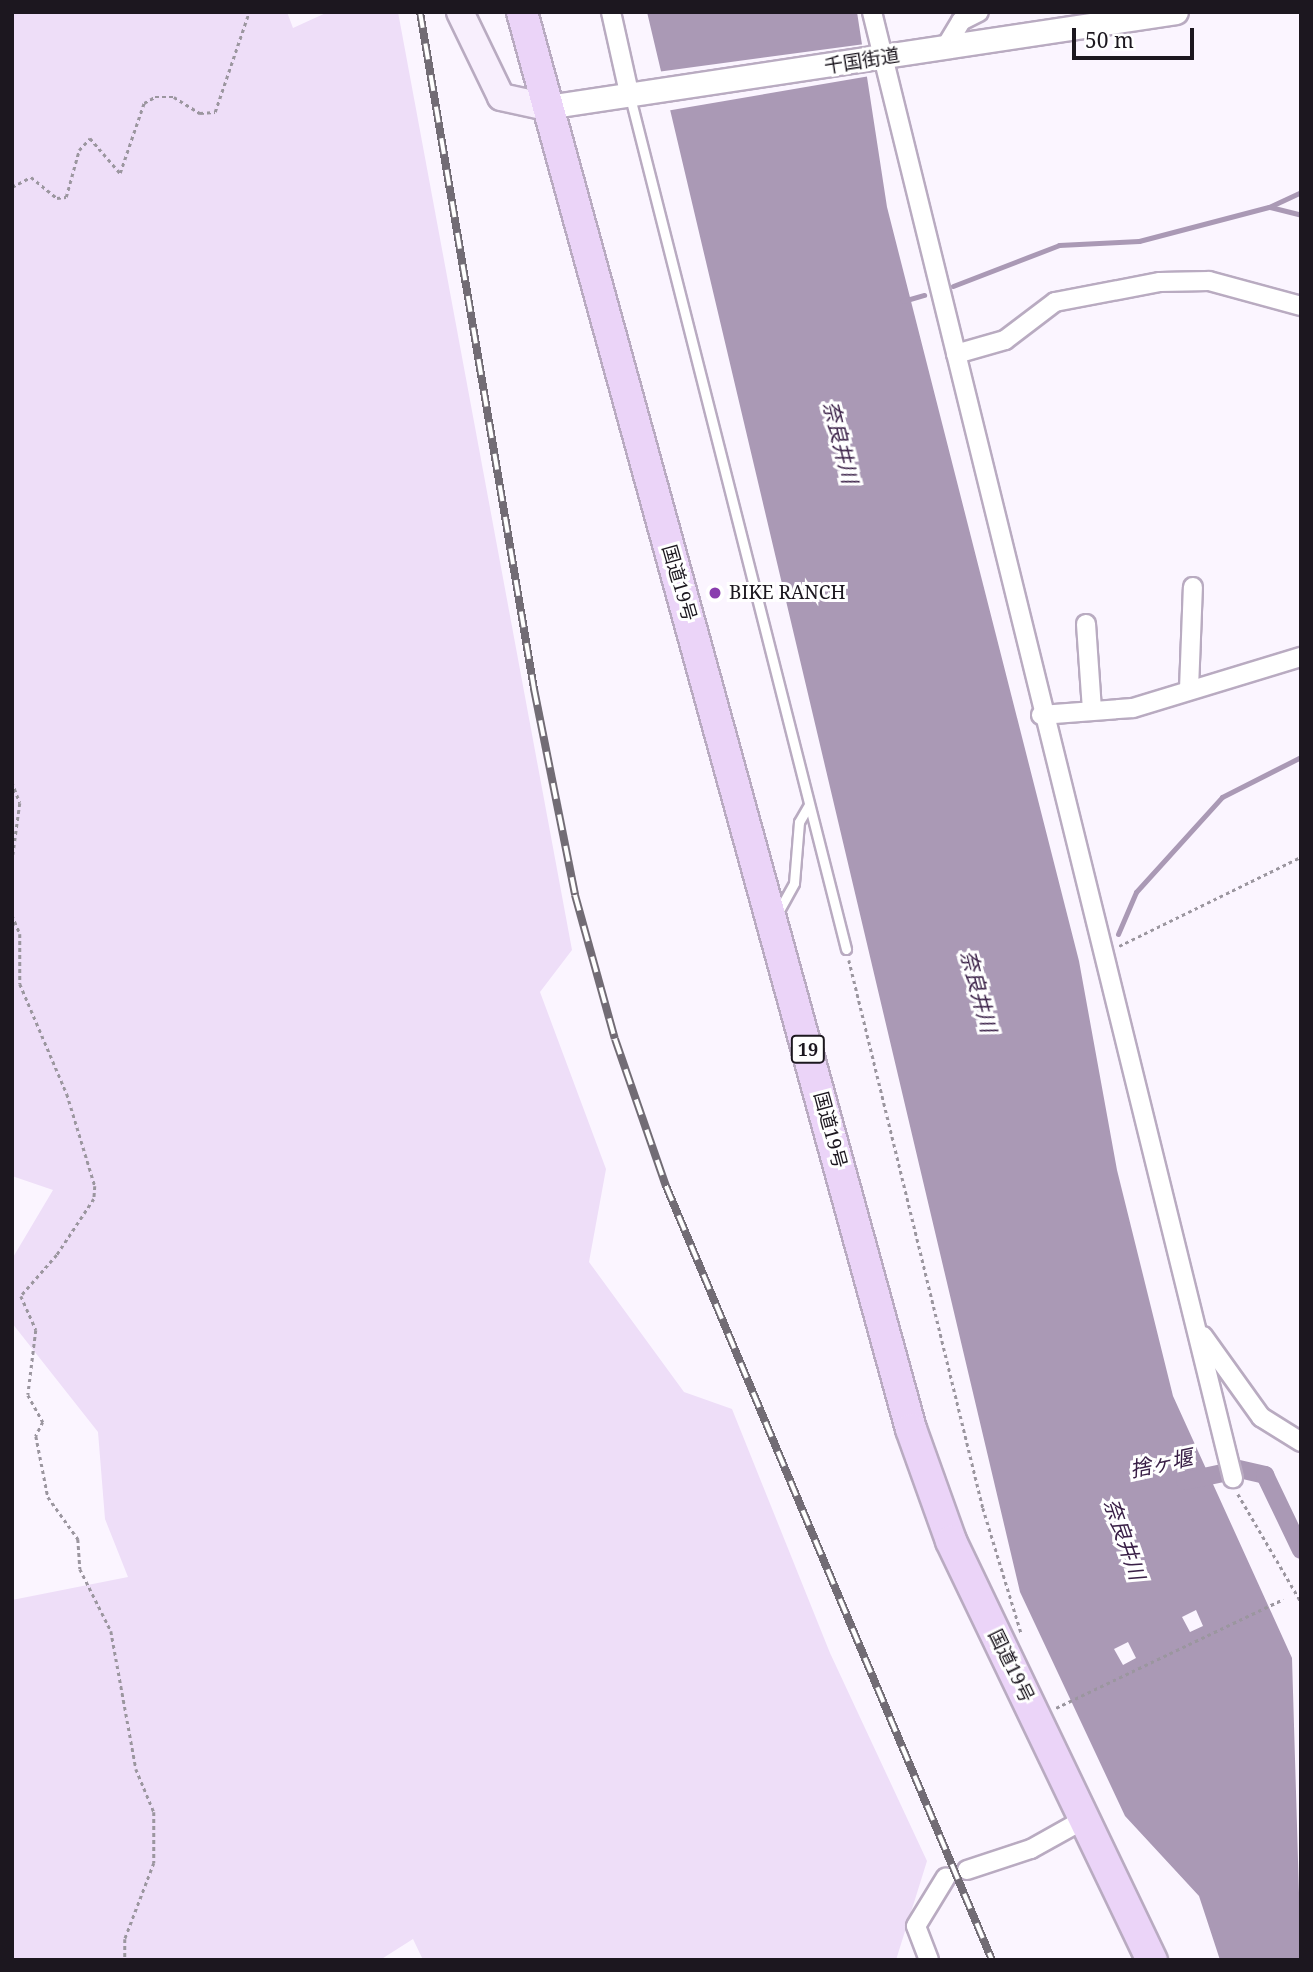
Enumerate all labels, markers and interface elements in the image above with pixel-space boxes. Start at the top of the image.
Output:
scale bar [1075,14,1198,58]
text: 50 m [1085,26,1134,54]
street label: 千国街道 [823,44,901,78]
water label: 奈良井川 [819,398,863,486]
street label: 国道19号 [657,542,701,624]
place label: BIKE RANCH [729,582,846,604]
marker: BIKE RANCH [707,585,723,601]
water label: 奈良井川 [956,947,1002,1035]
road number: 19 [790,1034,826,1064]
street label: 国道19号 [809,1089,851,1171]
water label: 捨ヶ堰 [1128,1444,1194,1482]
water label: 奈良井川 [1099,1495,1151,1583]
street label: 国道19号 [984,1626,1038,1706]

